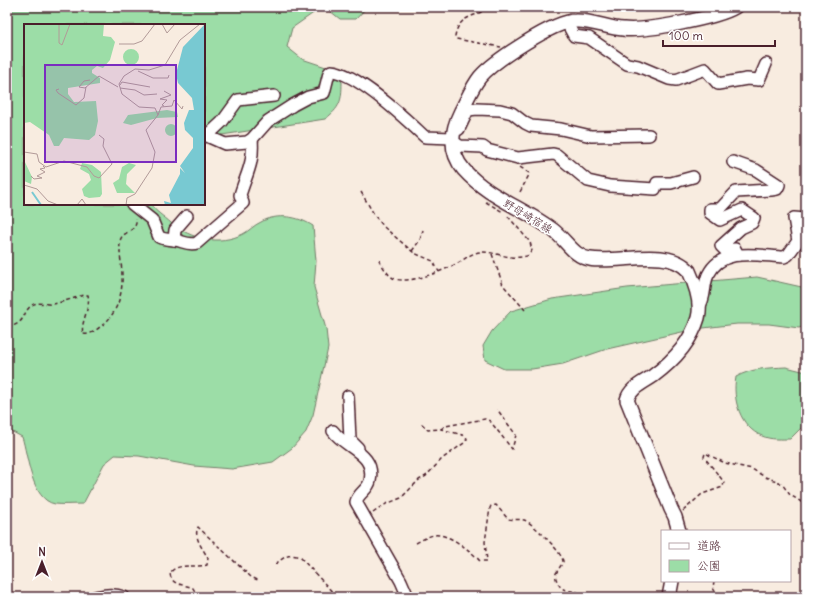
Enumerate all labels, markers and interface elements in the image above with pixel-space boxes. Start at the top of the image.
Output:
scale bar [663,22,775,48]
inset map [24,24,205,205]
text: 100 m [669,28,703,43]
street label: 野母崎宿線 [501,196,555,236]
legend [661,530,791,582]
text: 道路 [697,538,721,553]
north arrow [22,542,62,582]
text: N [38,545,46,559]
text: 公園 [697,558,721,573]

